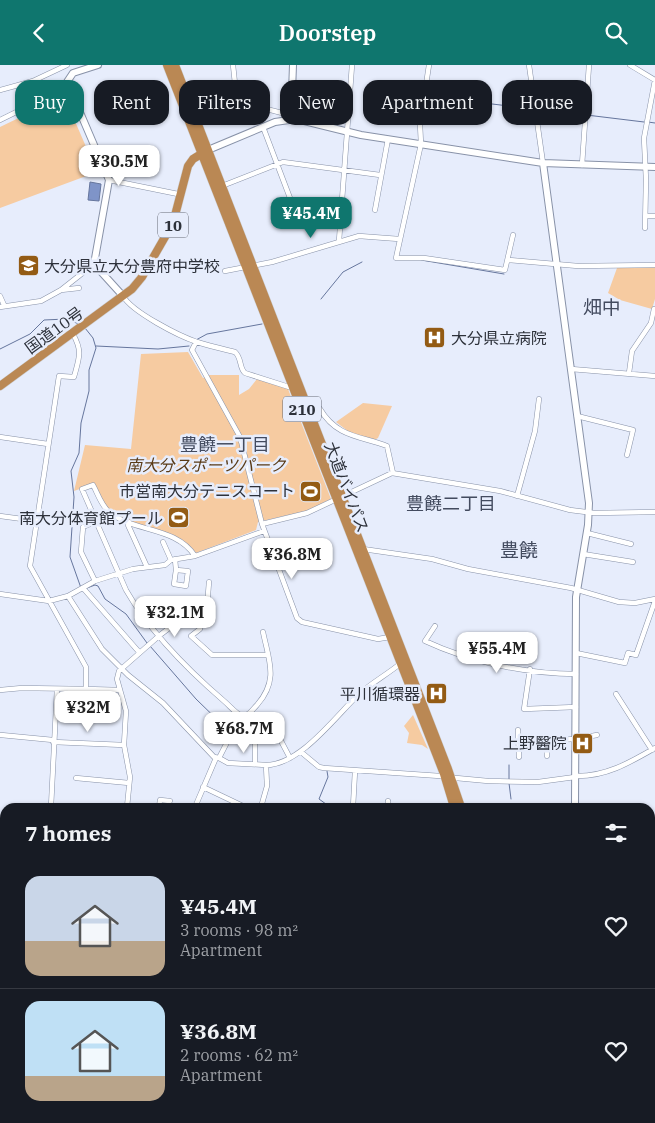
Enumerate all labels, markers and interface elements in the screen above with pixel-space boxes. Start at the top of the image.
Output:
text: Doorstep [279,18,376,47]
icon: back [25,19,53,47]
icon: search [602,19,630,47]
chip: Buy [15,80,84,125]
chip: Rent [94,80,169,125]
chip: Filters [179,80,270,125]
chip: New [280,80,353,125]
chip: Apartment [363,80,492,125]
chip: House [502,80,592,125]
pin: ¥30.5M [78,145,160,187]
text: ¥30.5M [90,151,148,171]
pin: ¥45.4M [270,197,352,239]
text: ¥45.4M [282,203,340,223]
road number: 10 [158,213,188,237]
school or university icon: 大分県立大分豊府中学校 [16,254,40,278]
place label: 大分県立大分豊府中学校 [44,256,220,276]
district label: 畑中 [583,295,621,319]
street label: 国道10号 [21,302,87,358]
hospital icon: 大分県立病院 [423,326,447,350]
place label: 大分県立病院 [451,328,547,348]
road number: 210 [283,397,321,421]
district label: 豊饒一丁目 [180,433,270,456]
street label: 大道バイパス [321,439,373,535]
park label: 南大分スポーツパーク [126,455,287,475]
sports icon: 市営南大分テニスコート [299,479,323,503]
place label: 市営南大分テニスコート [119,481,295,501]
district label: 豊饒二丁目 [406,492,496,515]
sports icon: 南大分体育館プール [167,506,191,530]
place label: 南大分体育館プール [19,508,163,528]
pin: ¥36.8M [251,537,333,580]
district label: 豊饒 [500,538,538,562]
text: ¥36.8M [263,544,321,564]
pin: ¥32.1M [134,595,216,638]
text: ¥32.1M [146,602,204,622]
pin: ¥55.4M [456,631,538,674]
text: ¥55.4M [468,638,526,658]
hospital icon: 平川循環器 [424,682,448,706]
place label: 平川循環器 [340,684,420,704]
pin: ¥32M [58,691,118,733]
text: ¥32M [66,697,110,717]
pin: ¥68.7M [203,711,285,754]
text: ¥68.7M [215,718,273,738]
hospital icon: 上野醫院 [571,731,595,755]
place label: 上野醫院 [503,733,567,753]
text: 7 homes [25,819,111,847]
icon: filters [602,819,630,847]
text: ¥45.4M [180,892,257,920]
icon: home [65,896,125,956]
icon: heart [602,912,630,940]
text: 3 rooms · 98 m² [180,920,298,940]
text: Apartment [180,940,262,960]
text: ¥36.8M [180,1017,257,1045]
icon: home [65,1021,125,1081]
icon: heart [602,1037,630,1065]
text: 2 rooms · 62 m² [180,1045,298,1065]
text: Apartment [180,1065,262,1085]

